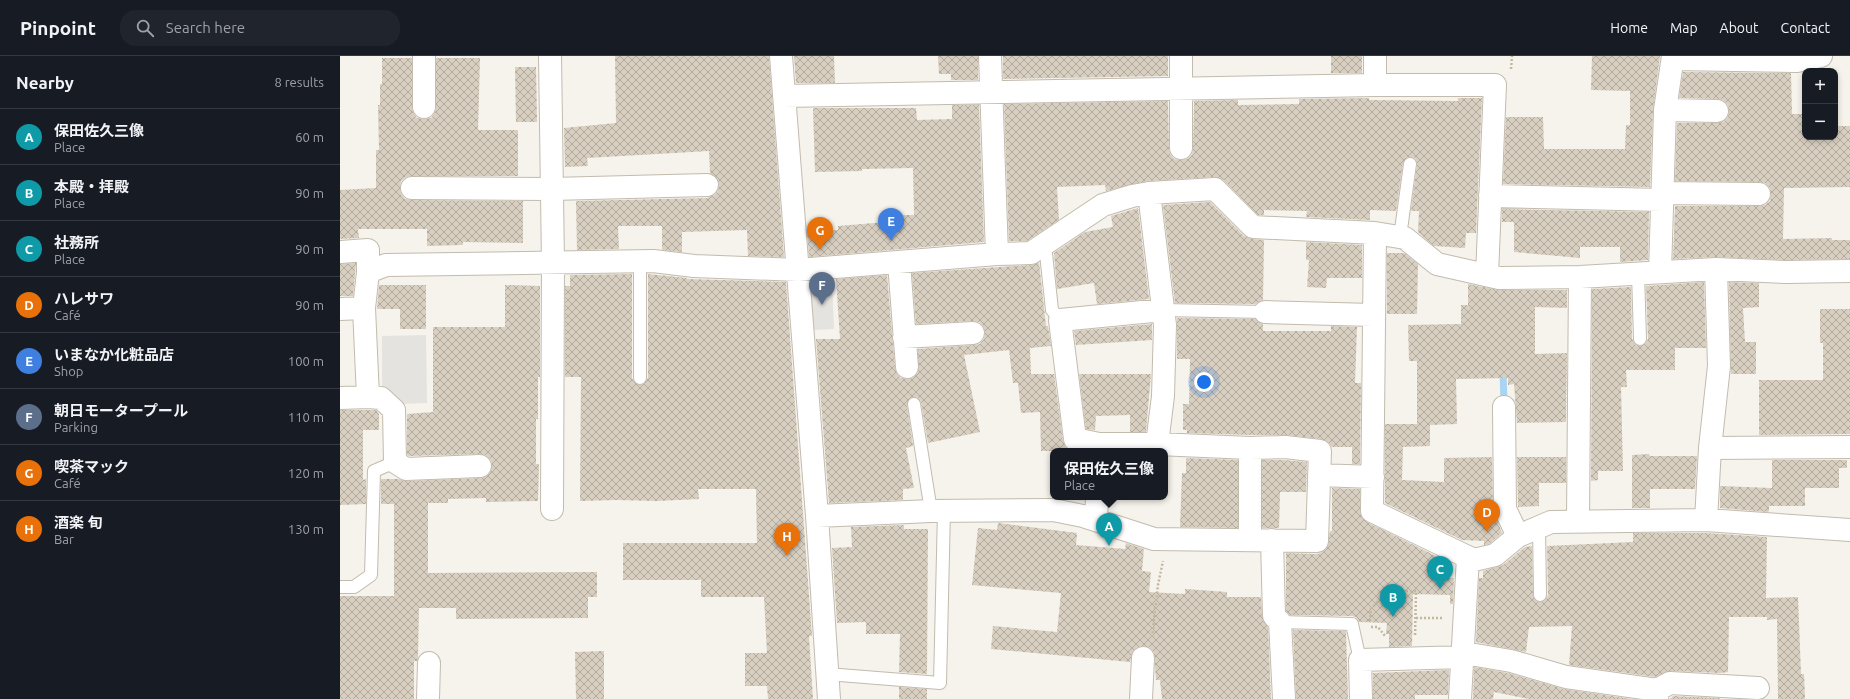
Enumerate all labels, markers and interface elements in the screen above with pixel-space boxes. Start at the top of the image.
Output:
search box [120,10,400,46]
text: Pinpoint [20,17,96,39]
icon: search [134,17,156,39]
text: Search here [166,19,245,36]
text: Home [1610,20,1648,36]
text: Map [1670,20,1698,36]
text: About [1720,20,1759,36]
text: Contact [1781,20,1830,36]
map controls [1802,68,1838,140]
button: + [1802,68,1838,104]
text: Nearby [16,73,74,92]
text: 8 results [274,75,324,89]
button: − [1802,104,1838,140]
text: 保田佐久三像 [54,122,144,139]
text: A [24,130,34,144]
text: 60 m [295,130,324,144]
text: Place [54,140,85,154]
text: 本殿・拝殿 [54,178,129,195]
text: B [25,186,33,200]
text: 90 m [295,186,324,200]
text: Place [54,196,85,210]
pin: E [878,208,904,241]
pin: G [807,217,833,250]
text: 社務所 [54,234,99,251]
text: C [25,242,33,256]
text: 90 m [295,242,324,256]
text: Place [54,252,85,266]
pin: F [809,272,835,305]
text: ハレサワ [54,290,114,307]
text: D [24,298,34,312]
text: 90 m [295,298,324,312]
text: Café [54,308,81,322]
text: いまなか化粧品店 [54,346,174,363]
text: E [25,354,33,368]
text: 100 m [288,354,324,368]
text: Shop [54,364,83,378]
your location [1194,372,1214,392]
text: 朝日モータープール [54,402,188,419]
text: F [25,410,33,424]
text: 110 m [288,410,324,424]
text: Parking [54,420,98,434]
popup [1050,448,1168,500]
text: 喫茶マック [54,458,129,475]
text: 保田佐久三像 [1064,460,1154,477]
text: G [25,466,34,480]
text: 120 m [288,466,324,480]
text: Café [54,476,81,490]
text: Place [1064,478,1095,492]
pin: D [1474,499,1500,532]
pin: A [1096,513,1122,546]
text: 酒楽 旬 [54,514,103,531]
text: H [24,522,34,536]
text: 130 m [288,522,324,536]
pin: H [774,523,800,556]
text: Bar [54,532,74,546]
pin: C [1427,556,1453,589]
pin: B [1380,584,1406,617]

